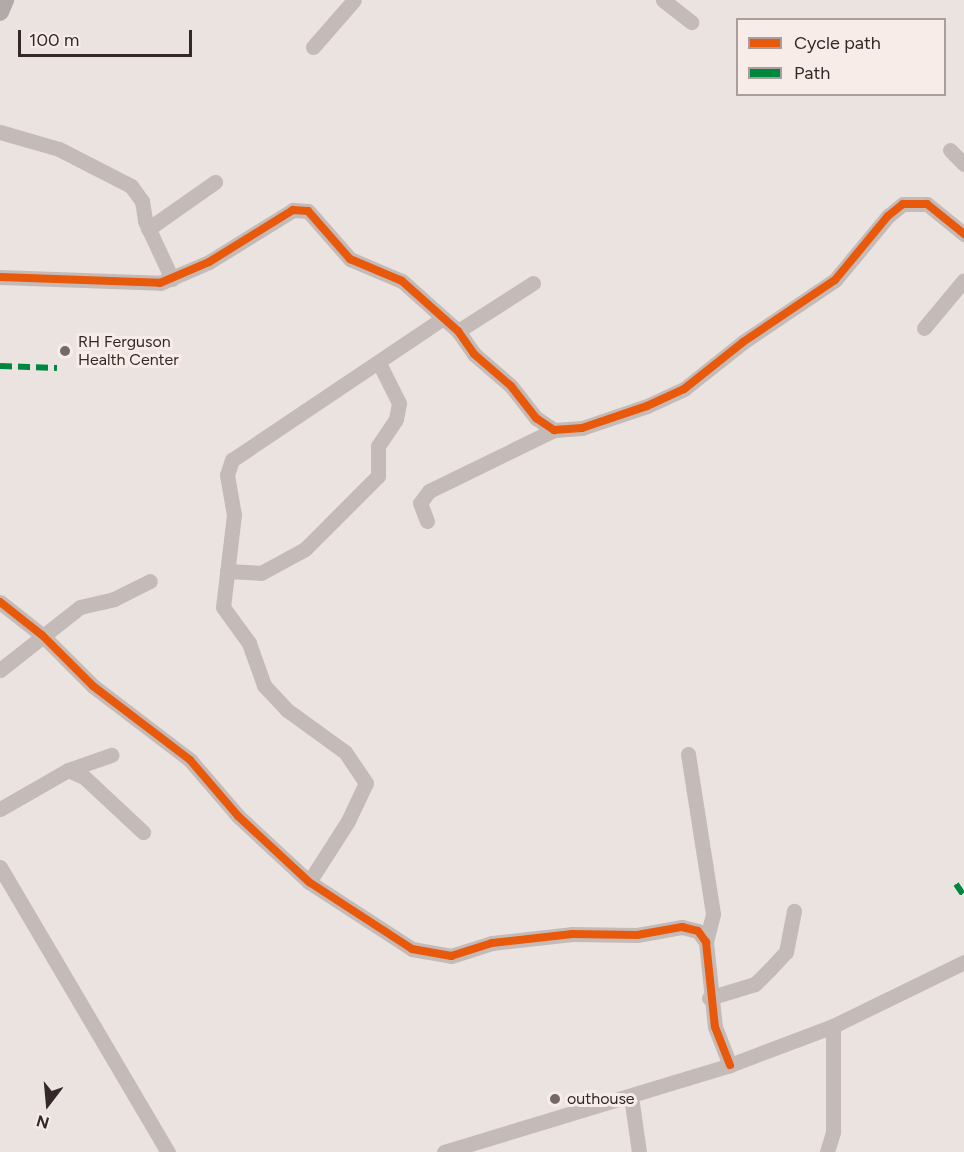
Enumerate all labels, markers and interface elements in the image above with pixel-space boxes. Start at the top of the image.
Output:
scale bar [21,18,195,56]
legend [736,18,946,96]
text: 100 m [29,29,79,51]
text: Cycle path [794,32,881,54]
text: Path [794,62,830,84]
place label: RH Ferguson Health Center [78,332,179,370]
marker: RH Ferguson Health Center [56,342,74,360]
north arrow [18,1074,78,1134]
place label: outhouse [567,1089,635,1109]
marker: outhouse [548,1092,562,1106]
text: N [34,1111,51,1133]

